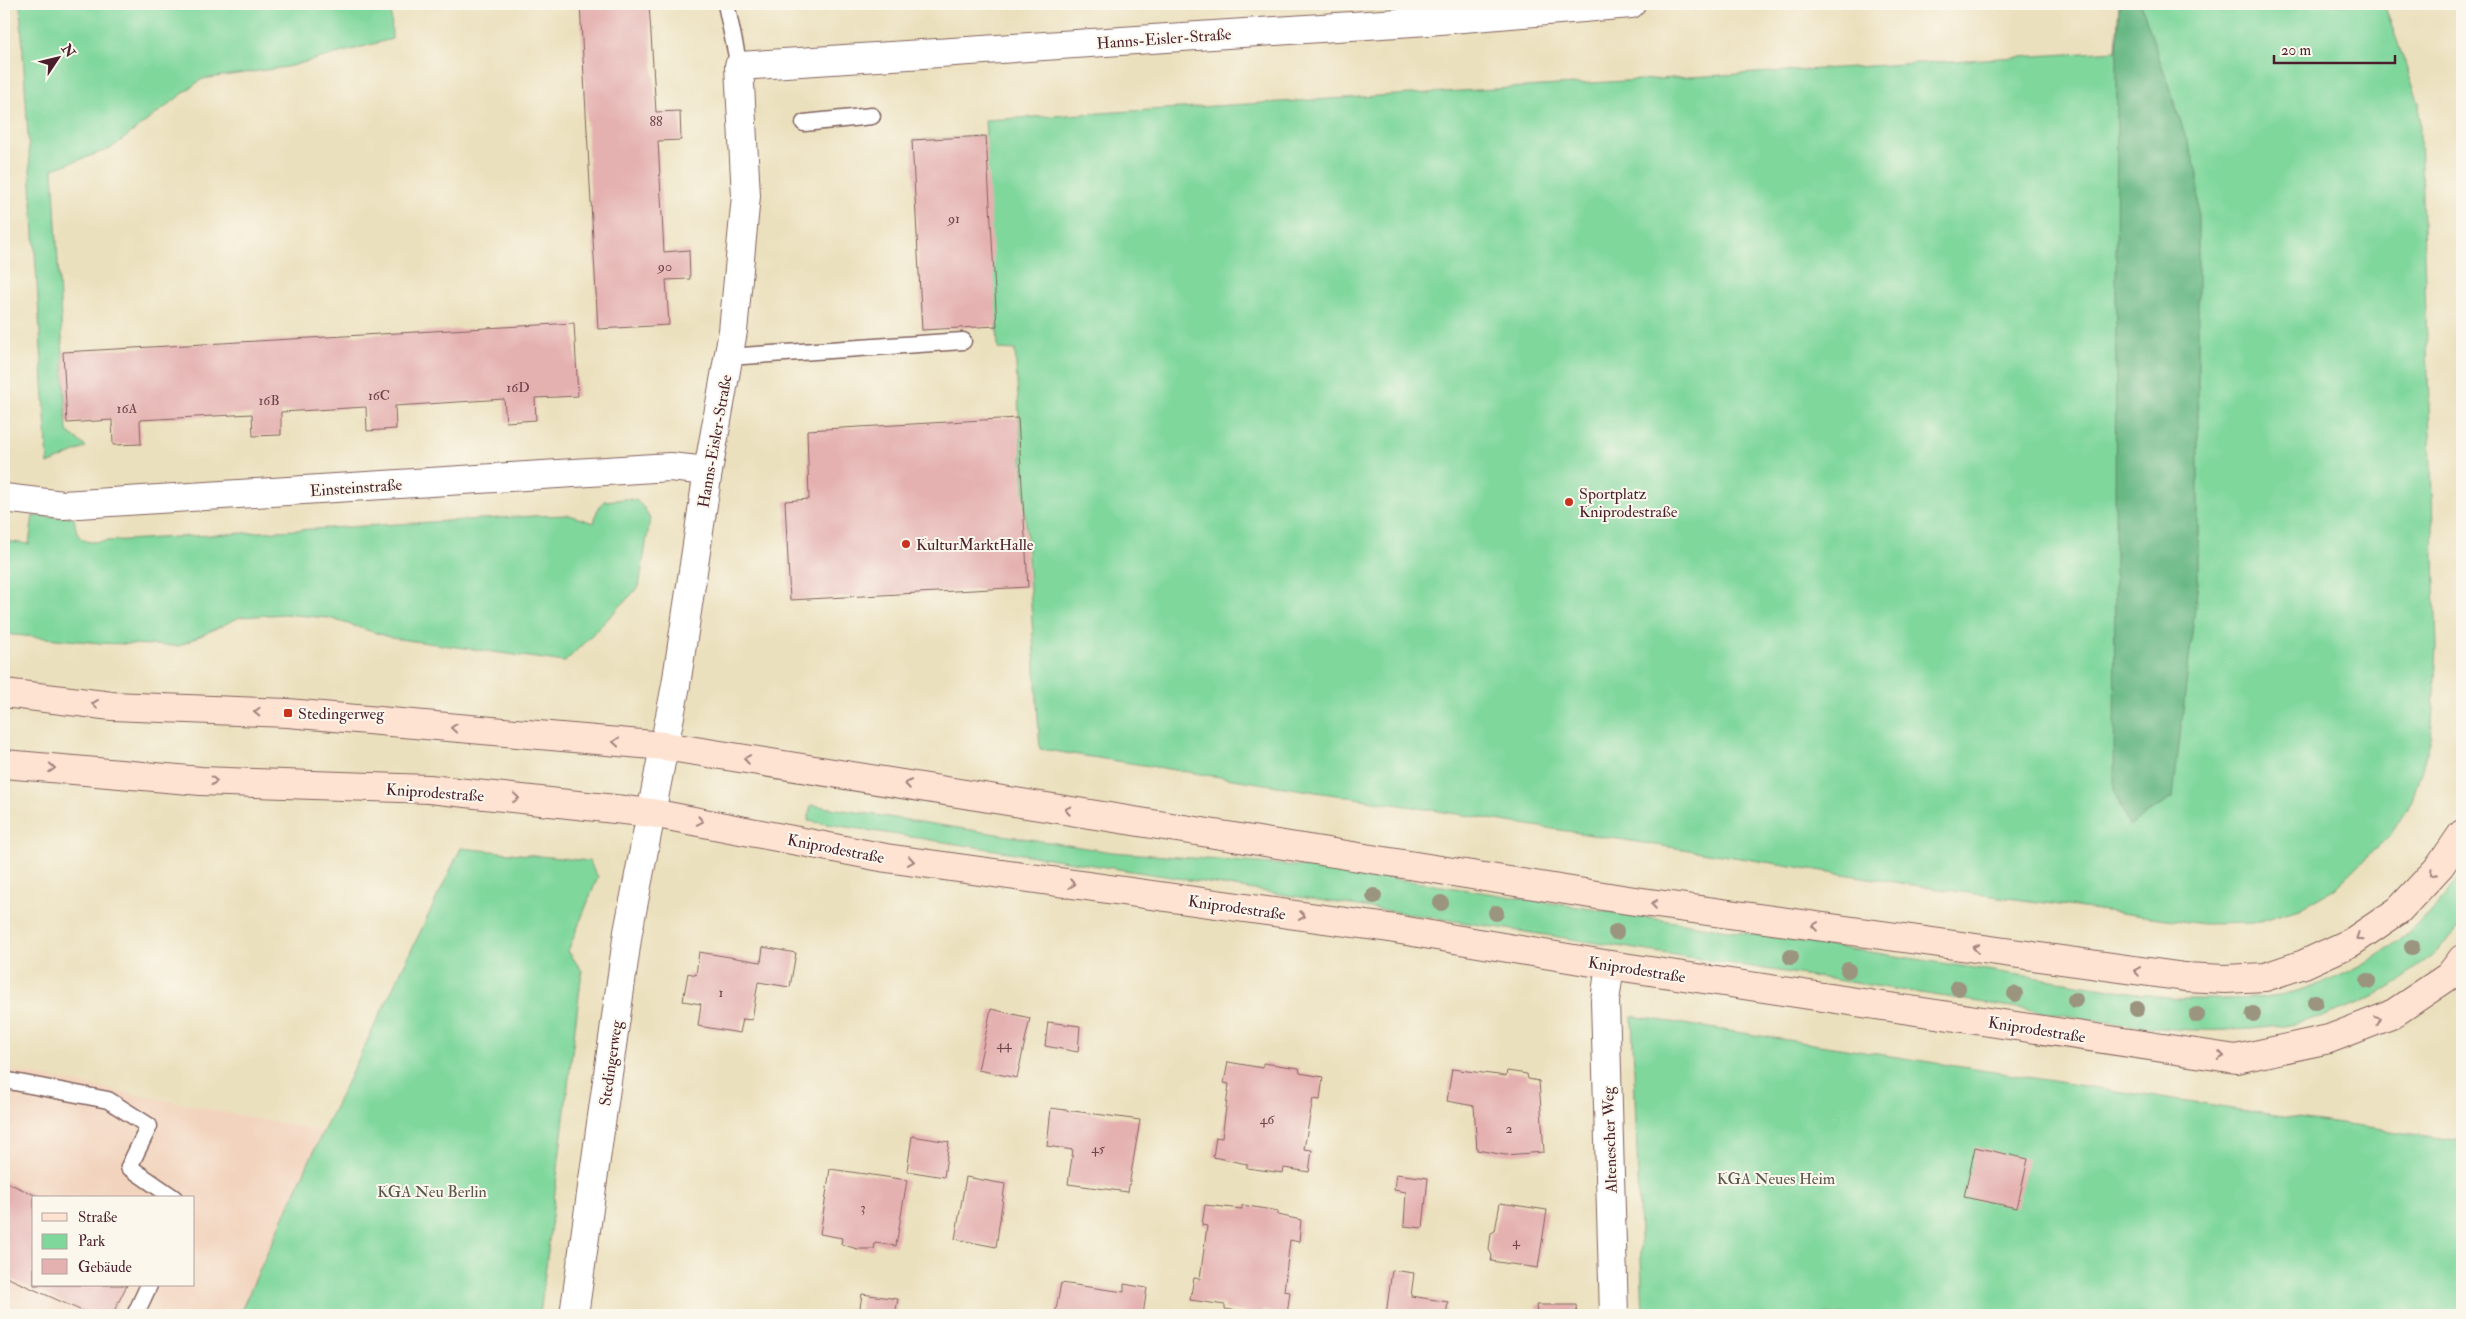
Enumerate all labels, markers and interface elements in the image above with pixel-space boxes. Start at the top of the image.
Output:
street label: Hanns-Eisler-Straße [1096,24,1232,54]
north arrow [32,32,82,82]
scale bar [2274,32,2395,64]
text: N [57,40,79,61]
text: 20 m [2281,41,2311,60]
house number: 88 [649,113,663,130]
house number: 91 [947,210,960,227]
house number: 90 [657,258,672,275]
street label: Hanns-Eisler-Straße [693,373,737,509]
house number: 16D [506,379,530,396]
house number: 16C [368,387,390,404]
house number: 16B [258,392,280,409]
house number: 16A [117,400,138,417]
street label: Einsteinstraße [309,475,403,501]
place label: Sportplatz Kniprodestraße [1579,484,1678,523]
marker: Sportplatz Kniprodestraße [1563,496,1575,508]
place label: KulturMarktHalle [916,535,1034,555]
marker: KulturMarktHalle [900,538,912,550]
one-way arrow [90,699,98,710]
place label: Stedingerweg [298,704,385,724]
one-way arrow [253,706,261,717]
marker: Stedingerweg [282,707,294,719]
one-way arrow [450,722,458,733]
one-way arrow [611,737,619,748]
one-way arrow [743,755,752,765]
one-way arrow [49,763,57,774]
one-way arrow [211,776,219,787]
one-way arrow [904,779,912,790]
street label: Kniprodestraße [385,780,485,807]
one-way arrow [512,792,520,803]
one-way arrow [1064,805,1072,816]
one-way arrow [695,816,704,826]
street label: Kniprodestraße [785,830,886,869]
one-way arrow [906,856,915,866]
one-way arrow [2430,867,2439,876]
one-way arrow [1068,878,1076,889]
street label: Kniprodestraße [1187,891,1287,926]
one-way arrow [1649,899,1657,910]
one-way arrow [1298,910,1306,921]
one-way arrow [1810,921,1818,932]
one-way arrow [2355,931,2365,940]
one-way arrow [1971,944,1980,954]
street label: Kniprodestraße [1587,952,1687,989]
one-way arrow [2132,966,2141,976]
house number: 1 [719,984,724,1001]
street label: Kniprodestraße [1987,1012,2087,1049]
one-way arrow [2373,1016,2382,1026]
street label: Stedingerweg [595,1018,627,1107]
house number: 44 [996,1036,1013,1053]
one-way arrow [2217,1051,2226,1061]
street label: Altenescher Weg [1598,1085,1622,1195]
house number: 46 [1260,1111,1275,1128]
house number: 2 [1505,1120,1513,1137]
house number: 45 [1091,1140,1106,1157]
park label: KGA Neues Heim [1717,1169,1836,1189]
park label: KGA Neu Berlin [377,1182,487,1202]
legend [32,1196,195,1286]
house number: 3 [860,1199,866,1216]
text: Straße [78,1208,117,1227]
text: Park [78,1232,105,1251]
house number: 4 [1512,1233,1521,1250]
text: Gebäude [78,1258,132,1277]

